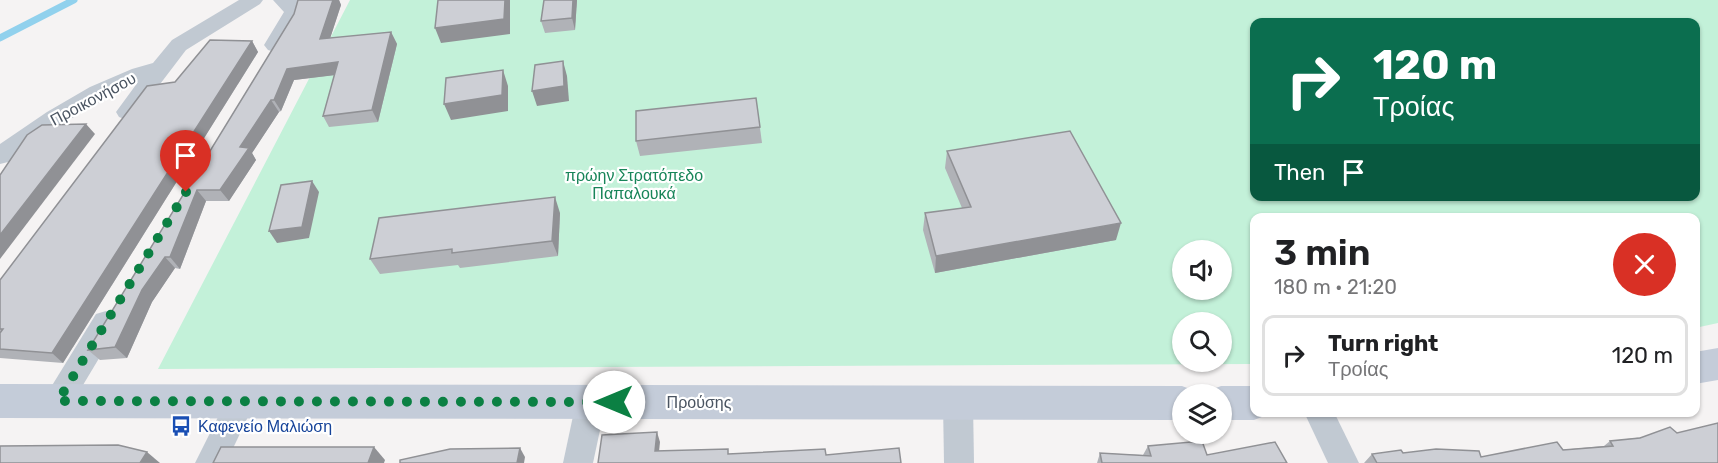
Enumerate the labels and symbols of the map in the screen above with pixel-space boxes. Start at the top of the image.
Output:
street label: Προικονήσου [47,68,139,130]
pin [160,130,211,192]
park label: πρώην Στρατόπεδο Παπαλουκά [565,166,703,203]
position arrow [582,370,646,434]
street label: Προύσης [667,393,732,412]
bus stop icon: Καφενείο Μαλιώση [169,414,193,438]
place label: Καφενείο Μαλιώση [198,417,332,436]

